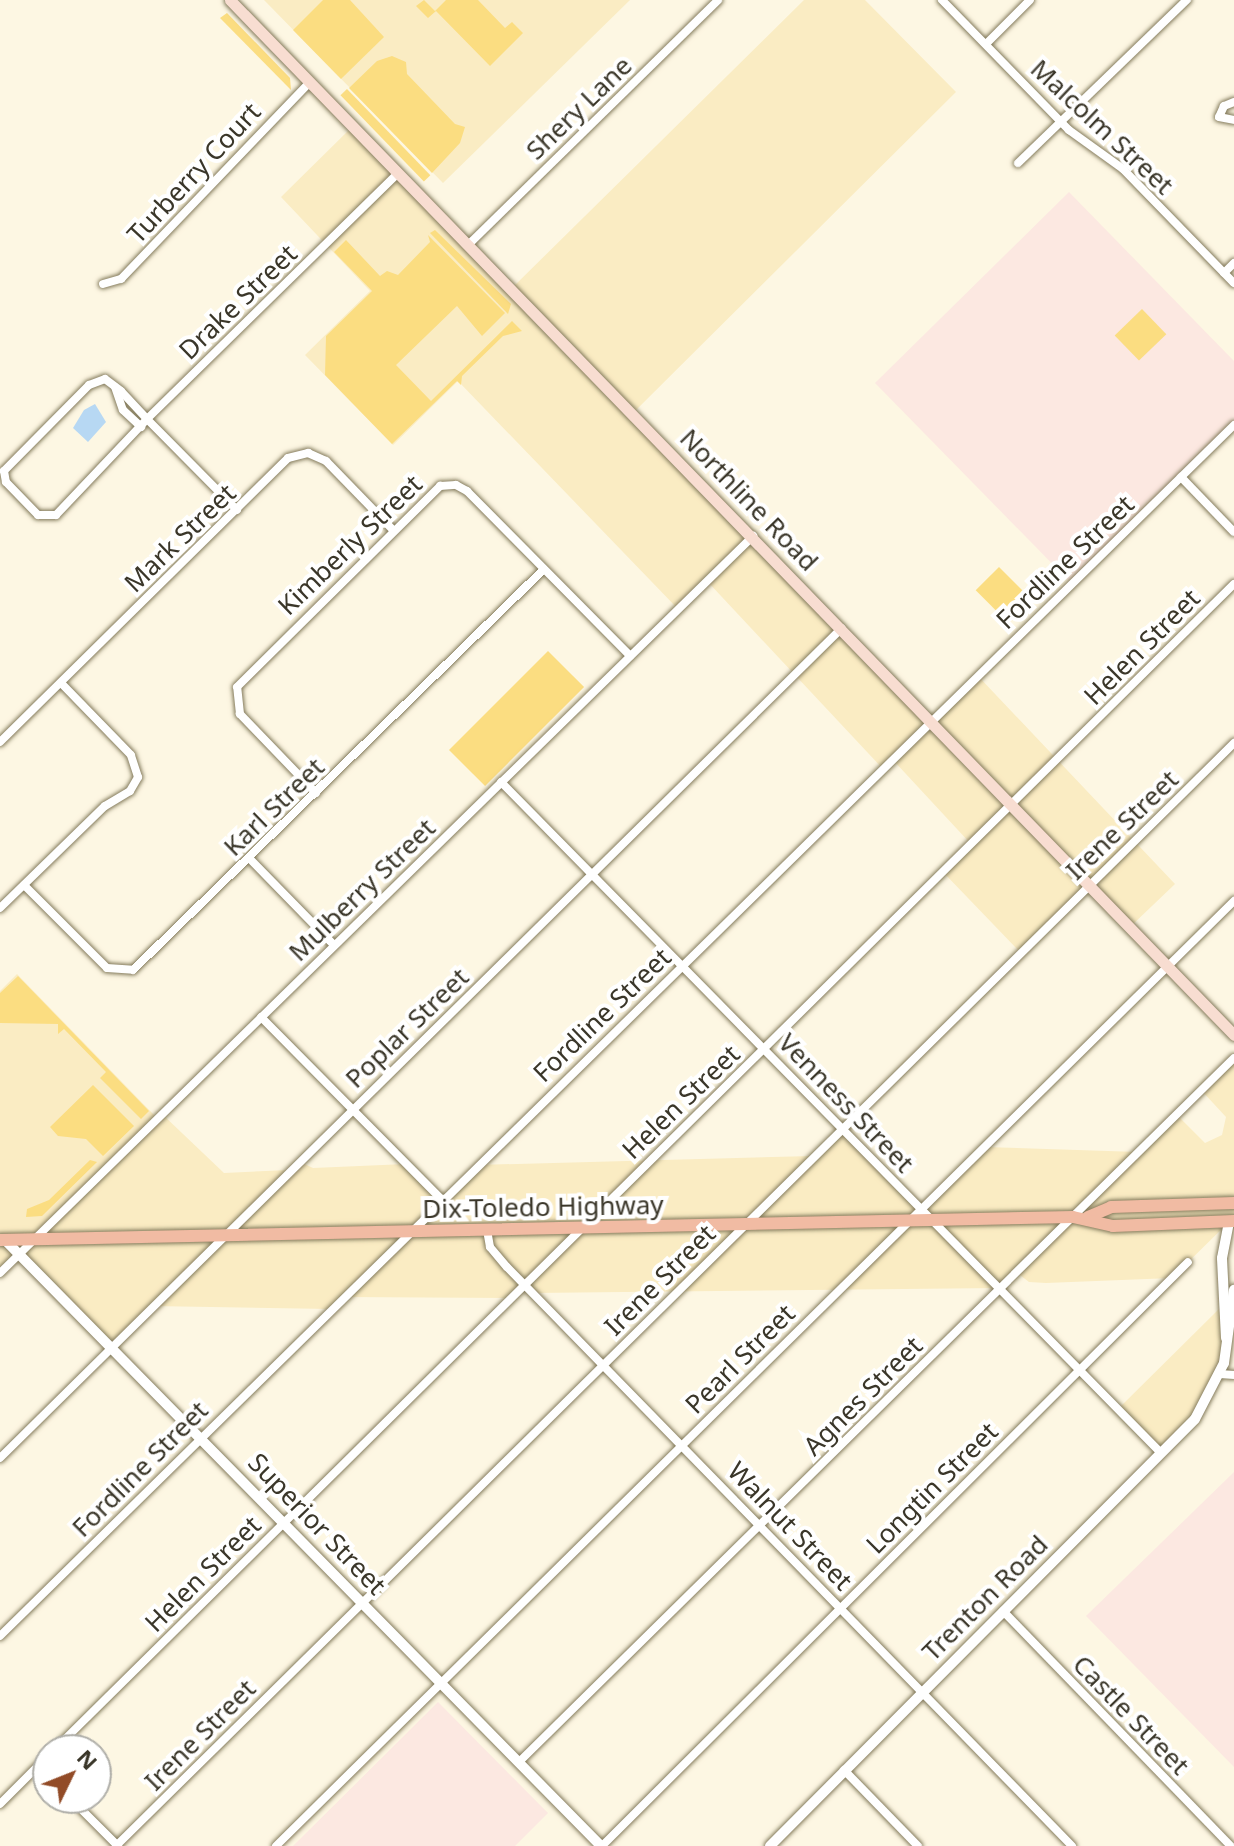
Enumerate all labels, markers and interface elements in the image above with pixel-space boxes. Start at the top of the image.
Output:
street label: Shery Lane [520,50,638,166]
street label: Malcolm Street [1024,53,1180,201]
street label: Turberry Court [121,96,267,250]
street label: Drake Street [173,238,303,366]
street label: Northline Road [673,423,825,577]
street label: Kimberly Street [272,469,428,621]
street label: Mark Street [118,477,242,599]
street label: Fordline Street [990,489,1140,635]
street label: Helen Street [1078,583,1206,711]
street label: Karl Street [217,752,331,862]
street label: Irene Street [1059,764,1185,886]
street label: Mulberry Street [282,812,442,968]
street label: Fordline Street [527,942,677,1088]
street label: Poplar Street [339,962,475,1094]
street label: Venness Street [772,1027,920,1179]
street label: Helen Street [616,1038,746,1166]
street label: Dix-Toledo Highway [422,1189,664,1225]
street label: Irene Street [598,1218,722,1342]
street label: Pearl Street [679,1298,801,1420]
street label: Agnes Street [797,1330,929,1462]
street label: Fordline Street [66,1395,214,1543]
street label: Longtin Street [860,1416,1004,1560]
street label: Superior Street [242,1447,392,1601]
street label: Walnut Street [721,1456,859,1596]
street label: Helen Street [139,1510,267,1638]
street label: Trenton Road [916,1529,1054,1667]
street label: Castle Street [1066,1649,1196,1781]
street label: Irene Street [138,1673,262,1797]
north arrow [32,1734,112,1814]
text: N [71,1742,105,1776]

